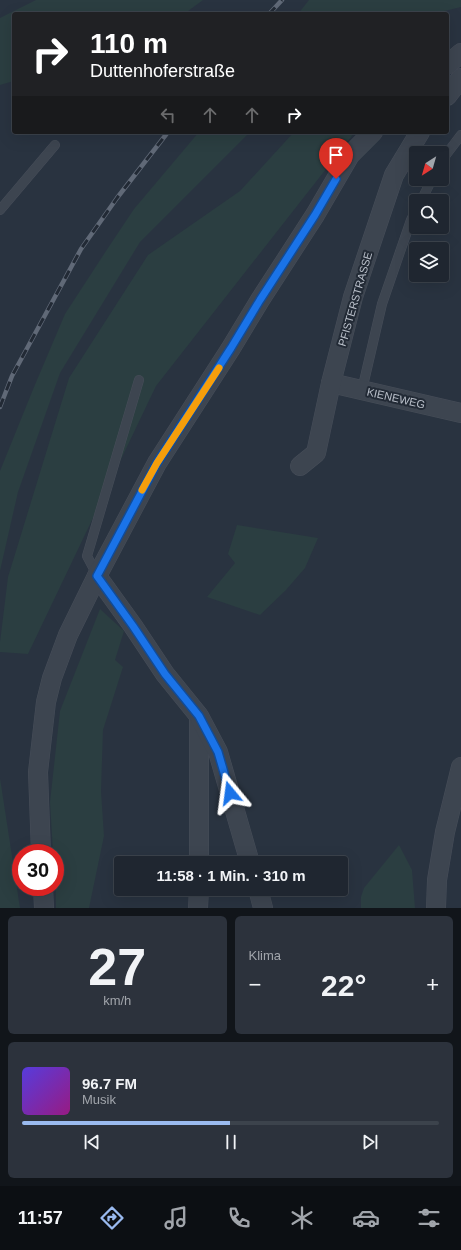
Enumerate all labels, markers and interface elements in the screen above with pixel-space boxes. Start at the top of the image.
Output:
icon: right [24,28,76,80]
text: 110 m [90,28,168,59]
text: Duttenhoferstraße [90,61,235,81]
icon: left [157,104,179,126]
icon: ahead [199,104,221,126]
icon: ahead [241,104,263,126]
icon: right [283,104,305,126]
pin [319,138,353,179]
icon: arrive [325,144,347,166]
north arrow [409,146,449,186]
map controls [409,146,449,282]
button: search [409,194,449,234]
button: layers [409,242,449,282]
street label: PFISTERSTRASSE [336,250,374,348]
street label: KIENEWEG [366,385,426,411]
position arrow [209,772,251,814]
speed limit sign: 30 [12,844,64,896]
text: 11:58 · 1 Min. · 310 m [156,867,306,884]
text: 27 [88,938,146,996]
text: Klima [249,948,281,963]
text: 22° [321,969,366,1002]
text: − [249,972,261,997]
text: + [426,972,439,997]
text: km/h [103,993,131,1008]
text: 96.7 FM [82,1075,137,1092]
text: Musik [82,1092,116,1107]
icon: previous [81,1131,103,1153]
icon: pause [220,1131,242,1153]
icon: next [359,1131,381,1153]
icon: directions [98,1204,126,1232]
icon: music [162,1204,190,1232]
icon: phone [225,1204,253,1232]
icon: climate [288,1204,316,1232]
icon: car [352,1204,380,1232]
icon: filters [415,1204,443,1232]
text: 11:57 [18,1208,63,1228]

